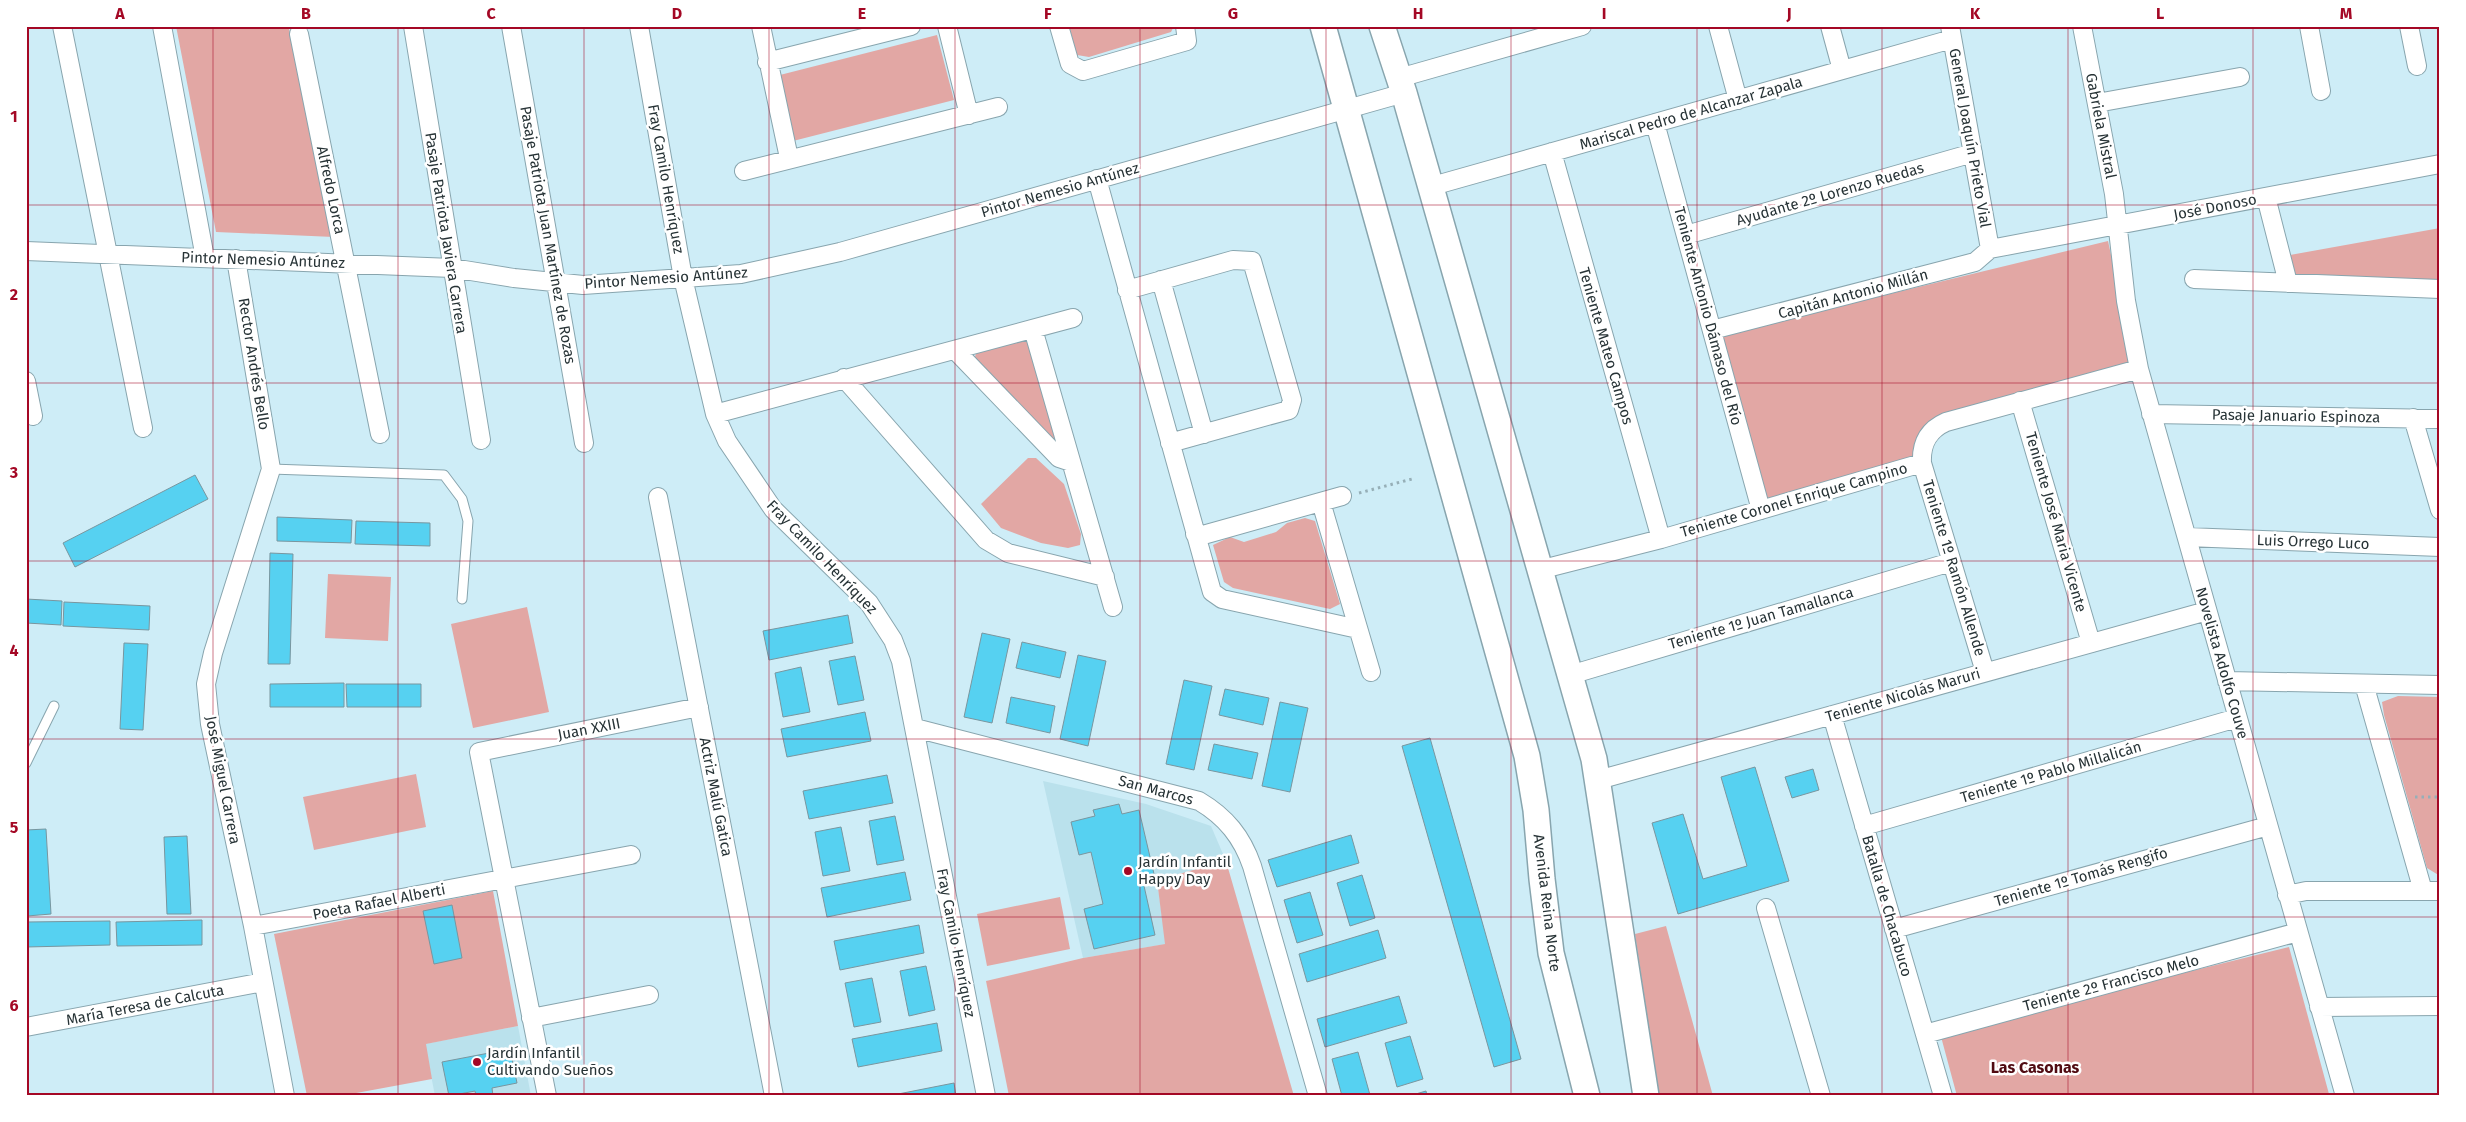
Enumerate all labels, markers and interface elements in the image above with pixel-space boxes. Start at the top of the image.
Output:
text: A [114,4,125,23]
text: B [301,4,311,23]
text: C [486,4,496,23]
text: D [672,4,682,23]
text: E [858,4,866,23]
text: F [1044,4,1052,23]
text: G [1228,4,1238,23]
text: H [1413,4,1423,23]
text: I [1602,4,1606,23]
text: J [1785,4,1792,23]
text: K [1970,4,1981,23]
text: L [2156,4,2164,23]
text: M [2340,4,2353,23]
street label: General Joaquín Prieto Vial [1945,47,1995,230]
street label: Gabriela Mistral [2082,72,2120,181]
street label: Mariscal Pedro de Alcanzar Zapala [1577,73,1805,153]
street label: Fray Camilo Henríquez [644,103,688,256]
street label: Pasaje Patriota Juan Martínez de Rozas [516,105,580,365]
text: 1 [10,107,18,126]
street label: Pasaje Patriota Javiera Carrera [421,131,471,335]
street label: Alfredo Lorca [313,144,349,236]
street label: Pintor Nemesio Antúnez [979,159,1142,221]
street label: Ayudante 2º Lorenzo Ruedas [1734,159,1926,229]
street label: José Donoso [2172,190,2258,224]
street label: Teniente Antonio Dámaso del Río [1670,205,1746,427]
street label: Pintor Nemesio Antúnez [181,248,346,272]
street label: Pintor Nemesio Antúnez [584,263,749,293]
street label: Capitán Antonio Millán [1776,265,1930,323]
street label: Teniente Mateo Campos [1575,266,1637,426]
text: 2 [10,285,18,304]
street label: Rector Andrés Bello [235,297,273,431]
street label: Pasaje Januario Espinoza [2212,406,2380,426]
street label: Teniente José Maria Vicente [2022,430,2090,614]
street label: Teniente Coronel Enrique Campino [1678,459,1910,541]
text: 3 [9,463,18,482]
street label: Teniente 1º Ramón Allende [1919,478,1989,658]
street label: Fray Camilo Henríquez [763,496,881,618]
street label: Luis Orrego Luco [2256,531,2370,553]
street label: Teniente 1º Juan Tamallanca [1666,583,1856,653]
street label: Novelista Adolfo Couve [2192,585,2252,741]
text: 4 [9,641,19,660]
street label: Teniente Nicolás Maruri [1824,664,1982,726]
street label: José Miguel Carrera [202,714,244,846]
street label: Juan XXIII [556,714,622,744]
street label: Actriz Malú Gatica [696,736,736,858]
street label: Teniente 1º Pablo Millalicán [1958,737,2144,807]
street label: San Marcos [1117,771,1195,809]
text: 5 [10,818,19,837]
street label: Avenida Reina Norte [1530,833,1564,973]
street label: Batalla de Chacabuco [1858,833,1916,979]
street label: Teniente 1º Tomás Rengifo [1992,844,2170,910]
place label: Jardín Infantil Happy Day [1138,853,1232,888]
marker: Jardín Infantil Happy Day [1122,865,1134,877]
street label: Fray Camilo Henríquez [933,867,979,1019]
street label: Poeta Rafael Alberti [311,880,447,924]
street label: Teniente 2º Francisco Melo [2021,951,2201,1015]
street label: María Teresa de Calcuta [64,981,226,1029]
text: 6 [9,996,19,1015]
place label: Jardín Infantil Cultivando Sueños [487,1044,613,1079]
marker: Jardín Infantil Cultivando Sueños [471,1056,483,1068]
district label: Las Casonas [1991,1058,2080,1077]

